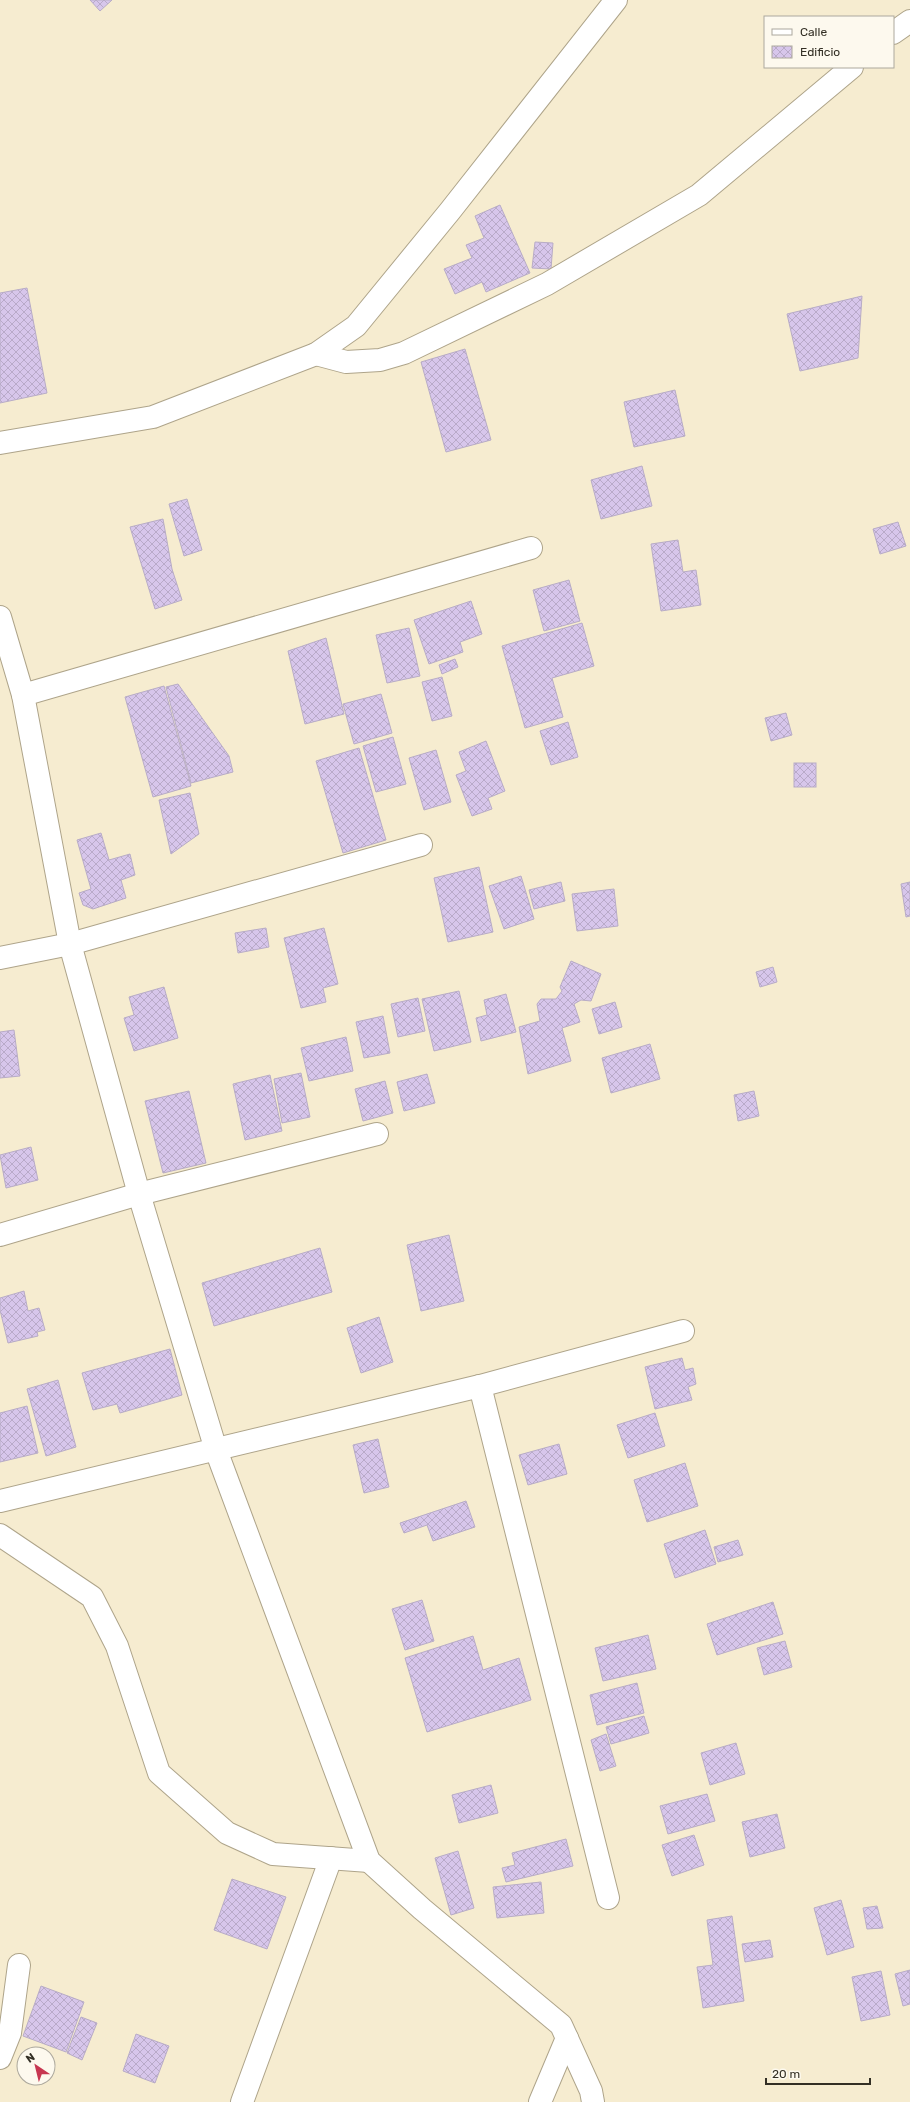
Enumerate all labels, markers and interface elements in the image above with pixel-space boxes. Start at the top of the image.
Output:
legend [764,16,894,68]
text: Calle [800,25,827,39]
text: Edificio [800,45,840,59]
north arrow [16,2046,56,2086]
text: N [24,2051,38,2066]
scale bar [766,2060,870,2086]
text: 20 m [772,2067,800,2081]

